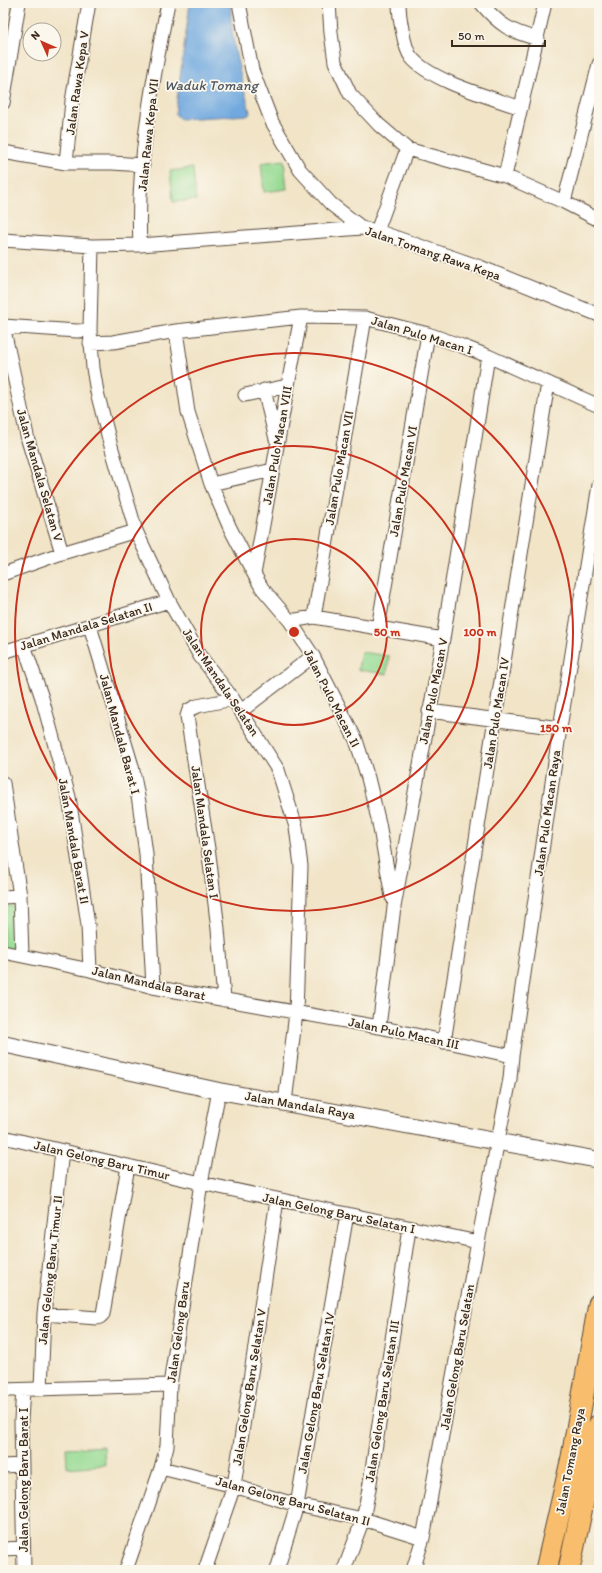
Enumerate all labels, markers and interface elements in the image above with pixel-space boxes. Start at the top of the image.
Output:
north arrow [22,22,62,62]
scale bar [452,22,545,48]
text: N [28,28,43,43]
text: 50 m [458,29,484,43]
street label: Jalan Rawa Kepa V [62,30,92,136]
water label: Waduk Tomang [164,77,260,94]
street label: Jalan Rawa Kepa VII [135,78,161,192]
street label: Jalan Tomang Rawa Kepa [364,223,503,283]
street label: Jalan Pulo Macan I [370,313,474,358]
street label: Jalan Pulo Macan VIII [259,384,295,506]
street label: Jalan Mandala Selatan V [14,407,66,543]
street label: Jalan Pulo Macan VII [322,410,356,526]
street label: Jalan Pulo Macan VI [386,424,420,538]
street label: Jalan Mandala Selatan II [18,599,154,653]
street label: Jalan Mandala Selatan [179,625,263,739]
centre of rings [287,625,301,639]
text: 50 m [374,625,401,639]
text: 100 m [463,625,497,639]
street label: Jalan Pulo Macan V [415,636,451,745]
street label: Jalan Pulo Macan II [301,646,363,750]
street label: Jalan Pulo Macan IV [480,656,512,770]
street label: Jalan Mandala Barat I [97,672,143,796]
text: 150 m [540,721,573,735]
street label: Jalan Pulo Macan Raya [531,748,563,877]
street label: Jalan Mandala Selatan I [188,764,222,900]
street label: Jalan Mandala Barat II [56,777,92,905]
street label: Jalan Mandala Barat [91,963,207,1003]
street label: Jalan Pulo Macan III [347,1014,461,1052]
street label: Jalan Mandala Raya [244,1088,357,1122]
street label: Jalan Gelong Baru Timur [33,1137,171,1183]
street label: Jalan Gelong Baru Selatan I [261,1189,417,1237]
street label: Jalan Gelong Baru Timur II [35,1195,65,1345]
street label: Jalan Gelong Baru [163,1280,193,1384]
street label: Jalan Gelong Baru Selatan [437,1282,477,1431]
street label: Jalan Gelong Baru Selatan V [229,1307,269,1466]
street label: Jalan Gelong Baru Selatan IV [294,1311,338,1475]
street label: Jalan Gelong Baru Selatan III [362,1319,402,1483]
street label: Jalan Tomang Raya [552,1406,588,1516]
street label: Jalan Gelong Baru Barat I [16,1408,31,1552]
street label: Jalan Gelong Baru Selatan II [214,1473,372,1529]

